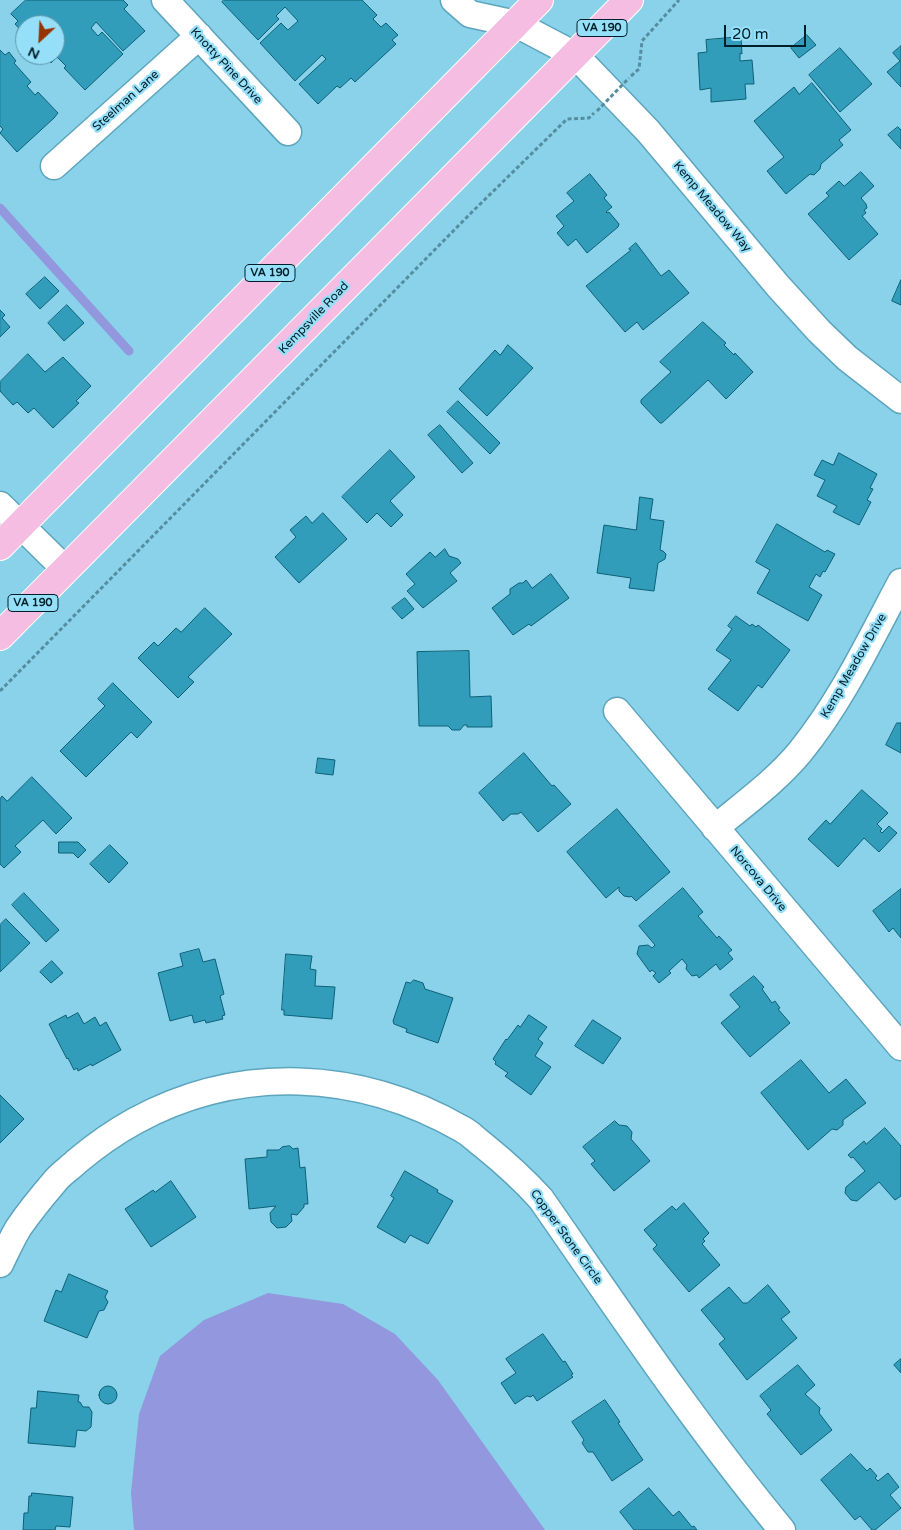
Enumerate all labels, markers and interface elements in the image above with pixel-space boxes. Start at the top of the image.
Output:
north arrow [15,15,65,65]
scale bar [726,15,808,47]
road number: VA 190 [577,19,627,36]
street label: Knotty Pine Drive [187,25,265,107]
text: 20 m [732,25,769,43]
text: N [25,43,43,63]
street label: Steelman Lane [90,67,162,135]
street label: Kemp Meadow Way [670,159,754,255]
road number: VA 190 [245,264,295,282]
street label: Kempsville Road [276,279,352,357]
road number: VA 190 [8,594,58,612]
street label: Kemp Meadow Drive [818,611,890,721]
street label: Norcova Drive [727,844,789,914]
street label: Copper Stone Circle [527,1187,605,1287]

